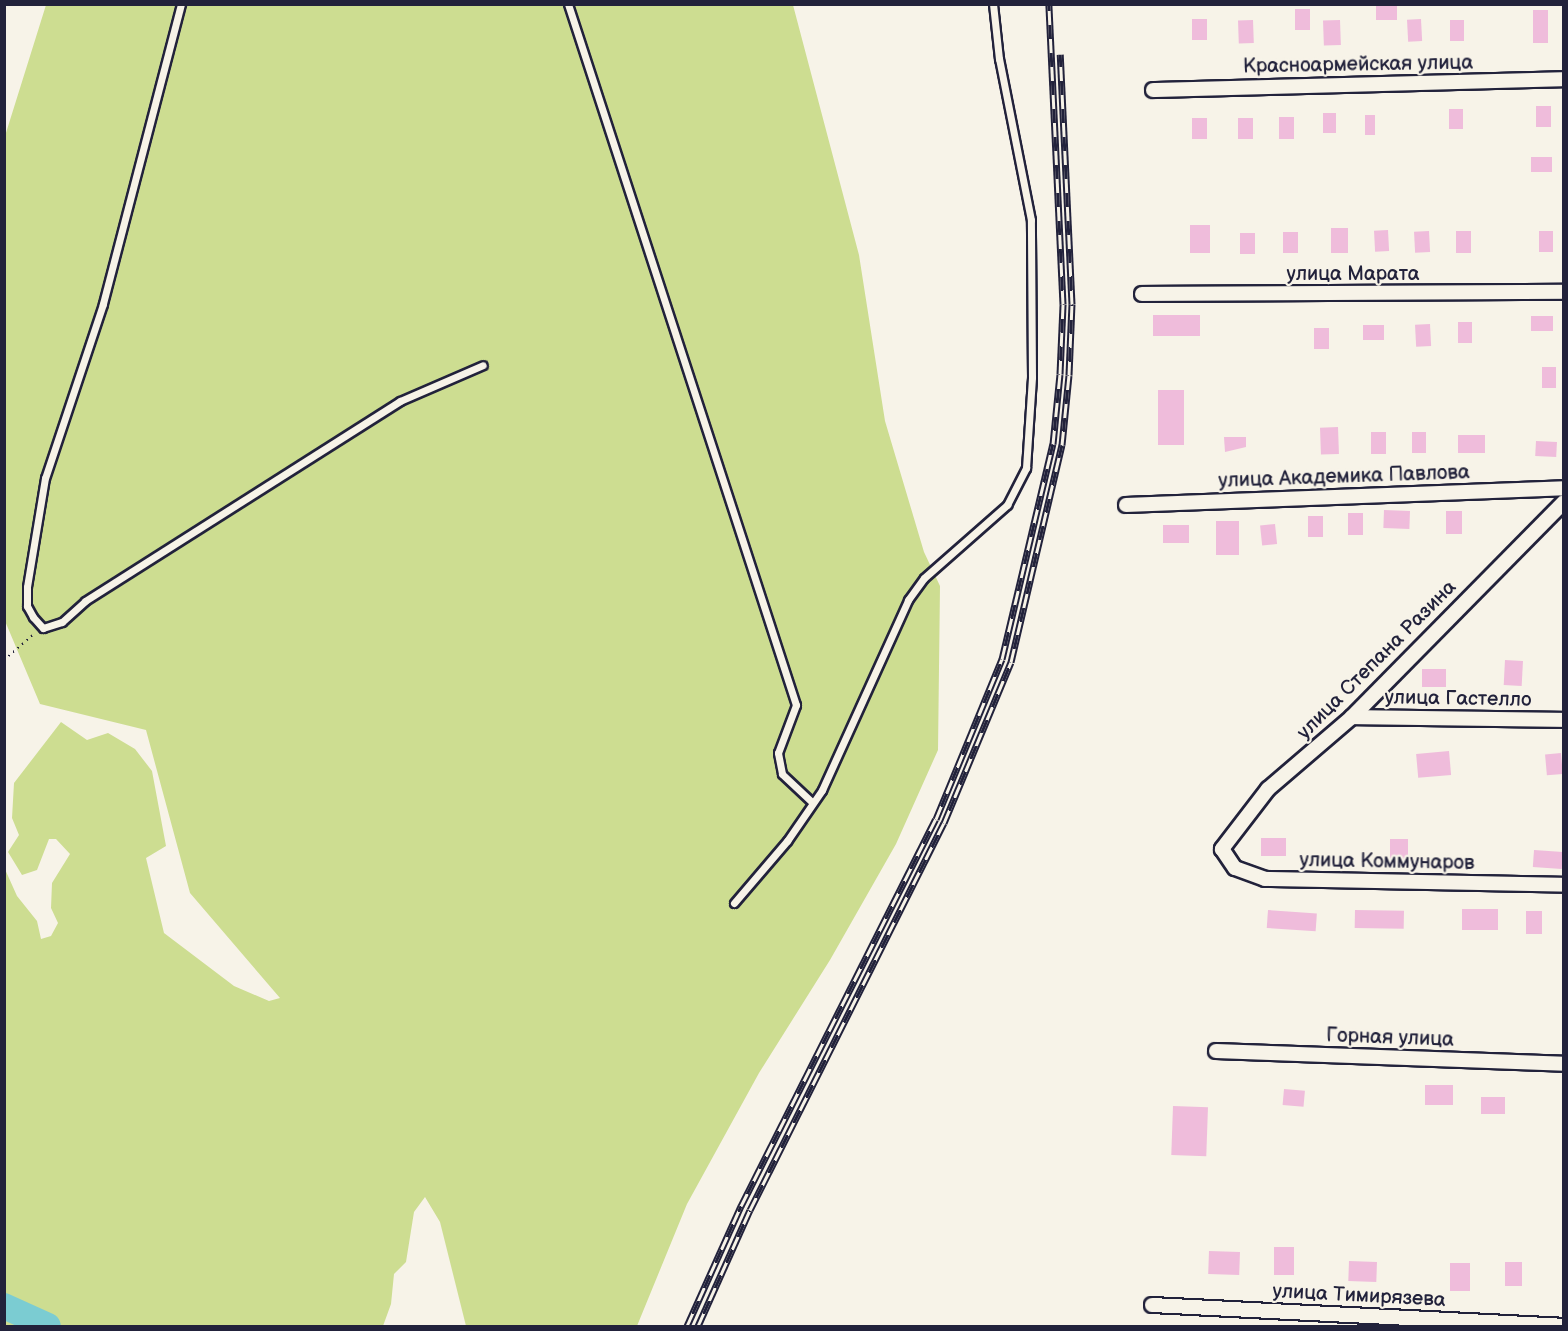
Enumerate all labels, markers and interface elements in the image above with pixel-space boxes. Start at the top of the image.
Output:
street label: Красноармейская улица [1243,51,1473,79]
street label: улица Марата [1286,262,1420,286]
street label: улица Академика Павлова [1218,461,1470,493]
street label: улица Степана Разина [1292,575,1462,745]
street label: улица Гастелло [1384,686,1532,712]
street label: улица Коммунаров [1299,848,1475,876]
street label: Горная улица [1326,1024,1454,1052]
street label: улица Тимирязева [1272,1279,1446,1313]

